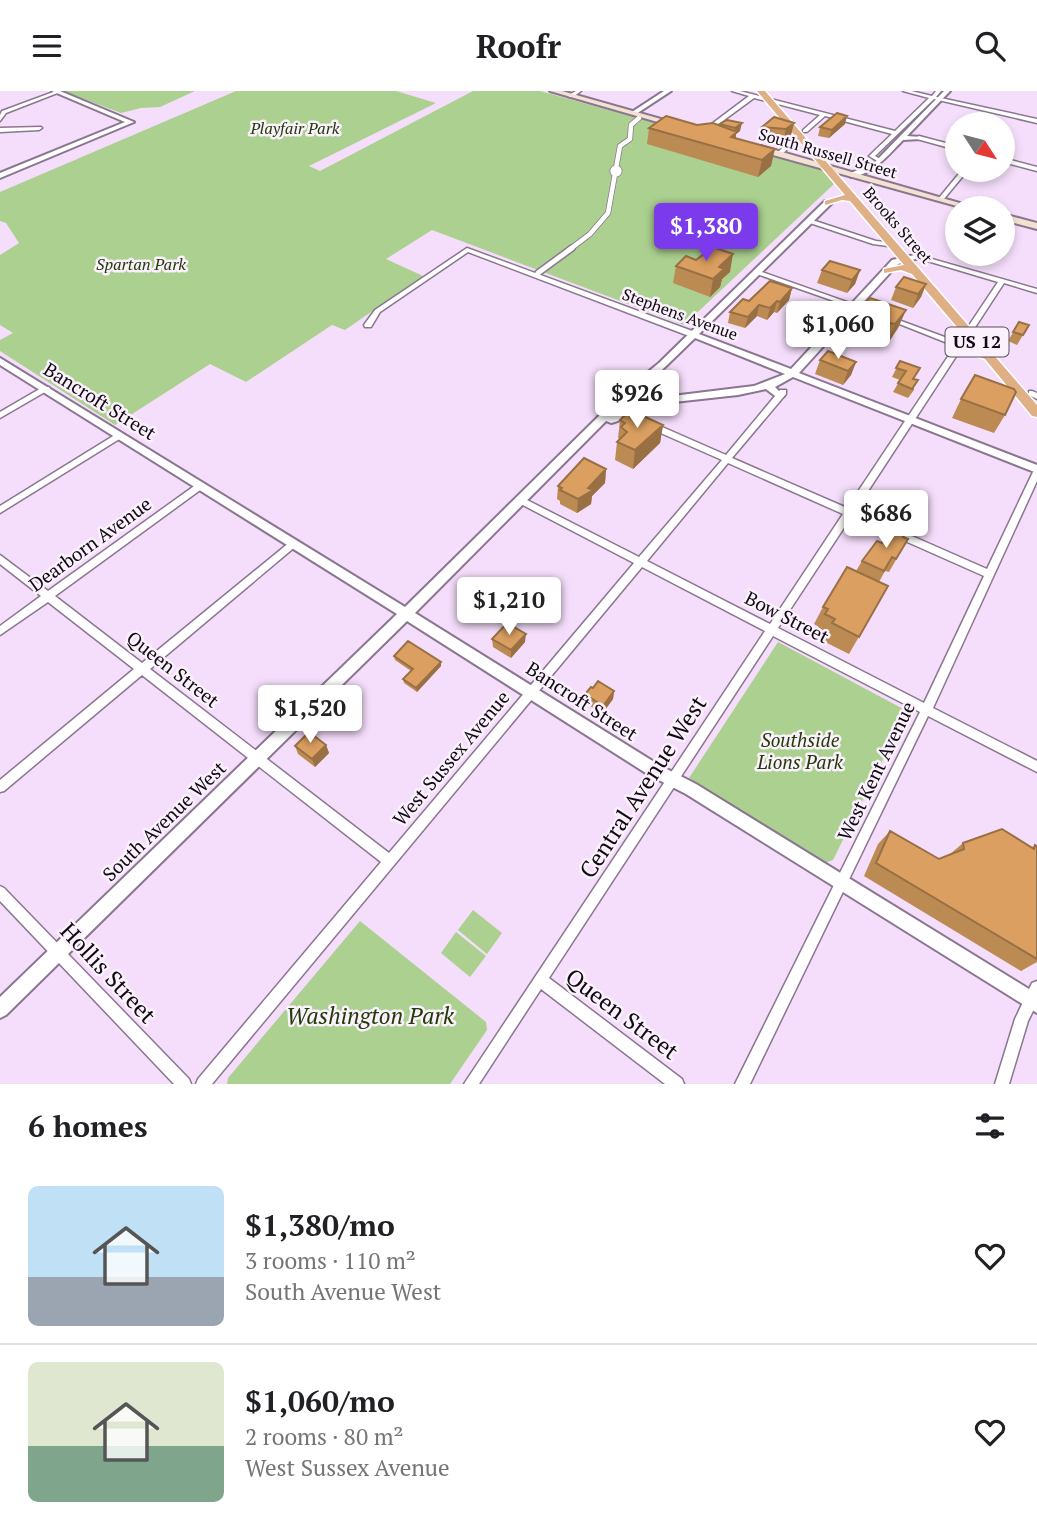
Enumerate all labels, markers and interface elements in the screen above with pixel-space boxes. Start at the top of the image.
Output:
text: Roofr [476,25,561,67]
icon: menu [28,27,66,65]
icon: search [971,27,1009,65]
north arrow [945,112,1015,182]
map controls [945,112,1015,266]
park label: Playfair Park [249,117,340,139]
street label: South Russell Street [756,123,900,183]
street label: Brooks Street [858,182,938,268]
button: layers [945,196,1015,266]
pin: $1,380 [649,204,763,263]
text: $1,380 [670,210,742,241]
park label: Spartan Park [96,253,186,275]
street label: Stephens Avenue [619,283,741,345]
pin: $1,060 [781,301,895,361]
text: $1,060 [802,308,874,339]
road number: US 12 [946,327,1009,356]
street label: Bancroft Street [39,356,161,445]
pin: $926 [596,371,678,430]
text: $926 [611,377,663,408]
street label: Dearborn Avenue [23,491,156,597]
pin: $686 [845,491,927,550]
text: $686 [860,497,912,528]
pin: $1,210 [452,577,566,637]
text: $1,210 [473,584,545,615]
street label: Bow Street [741,585,833,648]
street label: Queen Street [122,625,225,713]
street label: Bancroft Street [522,655,643,746]
pin: $1,520 [253,685,367,745]
street label: West Sussex Avenue [387,685,515,830]
street label: Central Avenue West [572,689,713,884]
text: $1,520 [274,692,346,723]
street label: West Kent Avenue [831,697,920,844]
park label: Southside Lions Park [756,727,844,774]
street label: South Avenue West [97,755,231,886]
street label: Hollis Street [54,916,163,1030]
street label: Queen Street [559,961,685,1067]
park label: Washington Park [286,1000,455,1031]
text: 6 homes [28,1106,147,1146]
icon: filters [971,1107,1009,1145]
text: $1,380/mo [245,1205,395,1245]
icon: home [84,1214,168,1298]
icon: heart [971,1237,1009,1275]
text: 3 rooms · 110 m² [245,1245,416,1276]
text: South Avenue West [245,1276,441,1307]
text: $1,060/mo [245,1381,395,1421]
icon: home [84,1390,168,1474]
icon: heart [971,1413,1009,1451]
text: 2 rooms · 80 m² [245,1421,404,1452]
text: West Sussex Avenue [245,1452,450,1483]

